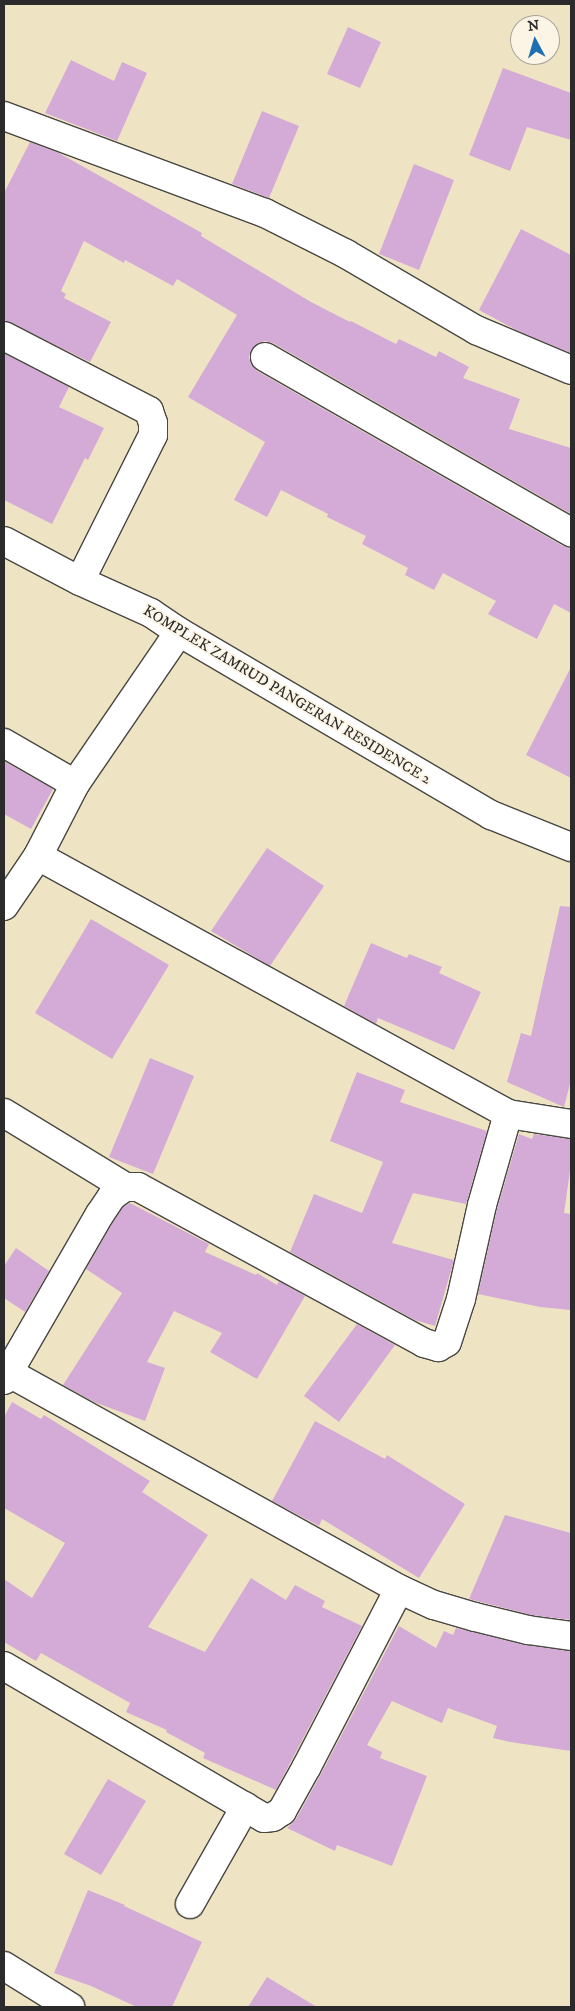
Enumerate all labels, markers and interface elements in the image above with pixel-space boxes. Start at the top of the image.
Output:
north arrow [510,15,560,65]
text: N [527,17,540,36]
street label: KOMPLEK ZAMRUD PANGERAN RESIDENCE 2 [140,602,434,788]

